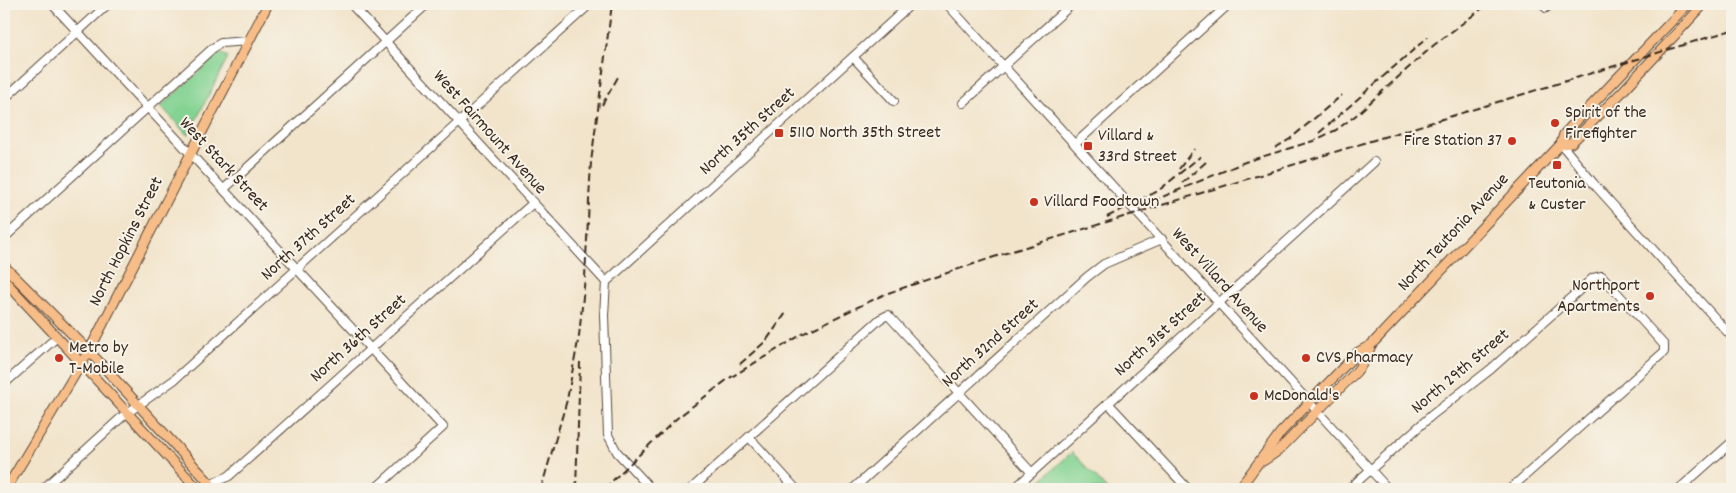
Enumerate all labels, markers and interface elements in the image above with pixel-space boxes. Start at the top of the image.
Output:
street label: West Fairmount Avenue [426,65,552,201]
street label: North 35th Street [694,82,802,182]
place label: Spirit of the Firefighter [1565,101,1647,147]
street label: West Stark Street [172,112,274,218]
marker: Spirit of the Firefighter [1549,117,1561,129]
place label: 5110 North 35th Street [789,121,941,146]
place label: Villard & 33rd Street [1098,124,1177,170]
marker: 5110 North 35th Street [773,127,785,139]
place label: Fire Station 37 [1404,129,1502,154]
marker: Fire Station 37 [1506,135,1518,147]
marker: Villard & 33rd Street [1082,140,1094,152]
marker: Teutonia & Custer [1551,159,1563,171]
street label: North Teutonia Avenue [1392,168,1516,298]
place label: Teutonia & Custer [1528,172,1586,218]
street label: North Hopkins Street [84,173,171,311]
street label: North 37th Street [256,188,362,288]
place label: Villard Foodtown [1044,190,1159,215]
marker: Villard Foodtown [1028,196,1040,208]
street label: West Villard Avenue [1165,223,1273,339]
place label: Northport Apartments [1557,274,1640,320]
street label: North 31st Street [1109,286,1213,383]
street label: North 36th Street [305,289,413,389]
marker: Northport Apartments [1644,290,1656,302]
street label: North 32nd Street [937,293,1045,394]
street label: North 29th Street [1406,323,1516,421]
place label: Metro by T-Mobile [69,336,129,382]
place label: CVS Pharmacy [1316,346,1413,371]
marker: Metro by T-Mobile [53,352,65,364]
marker: CVS Pharmacy [1300,352,1312,364]
place label: McDonald's [1264,384,1340,409]
marker: McDonald's [1248,390,1260,402]

